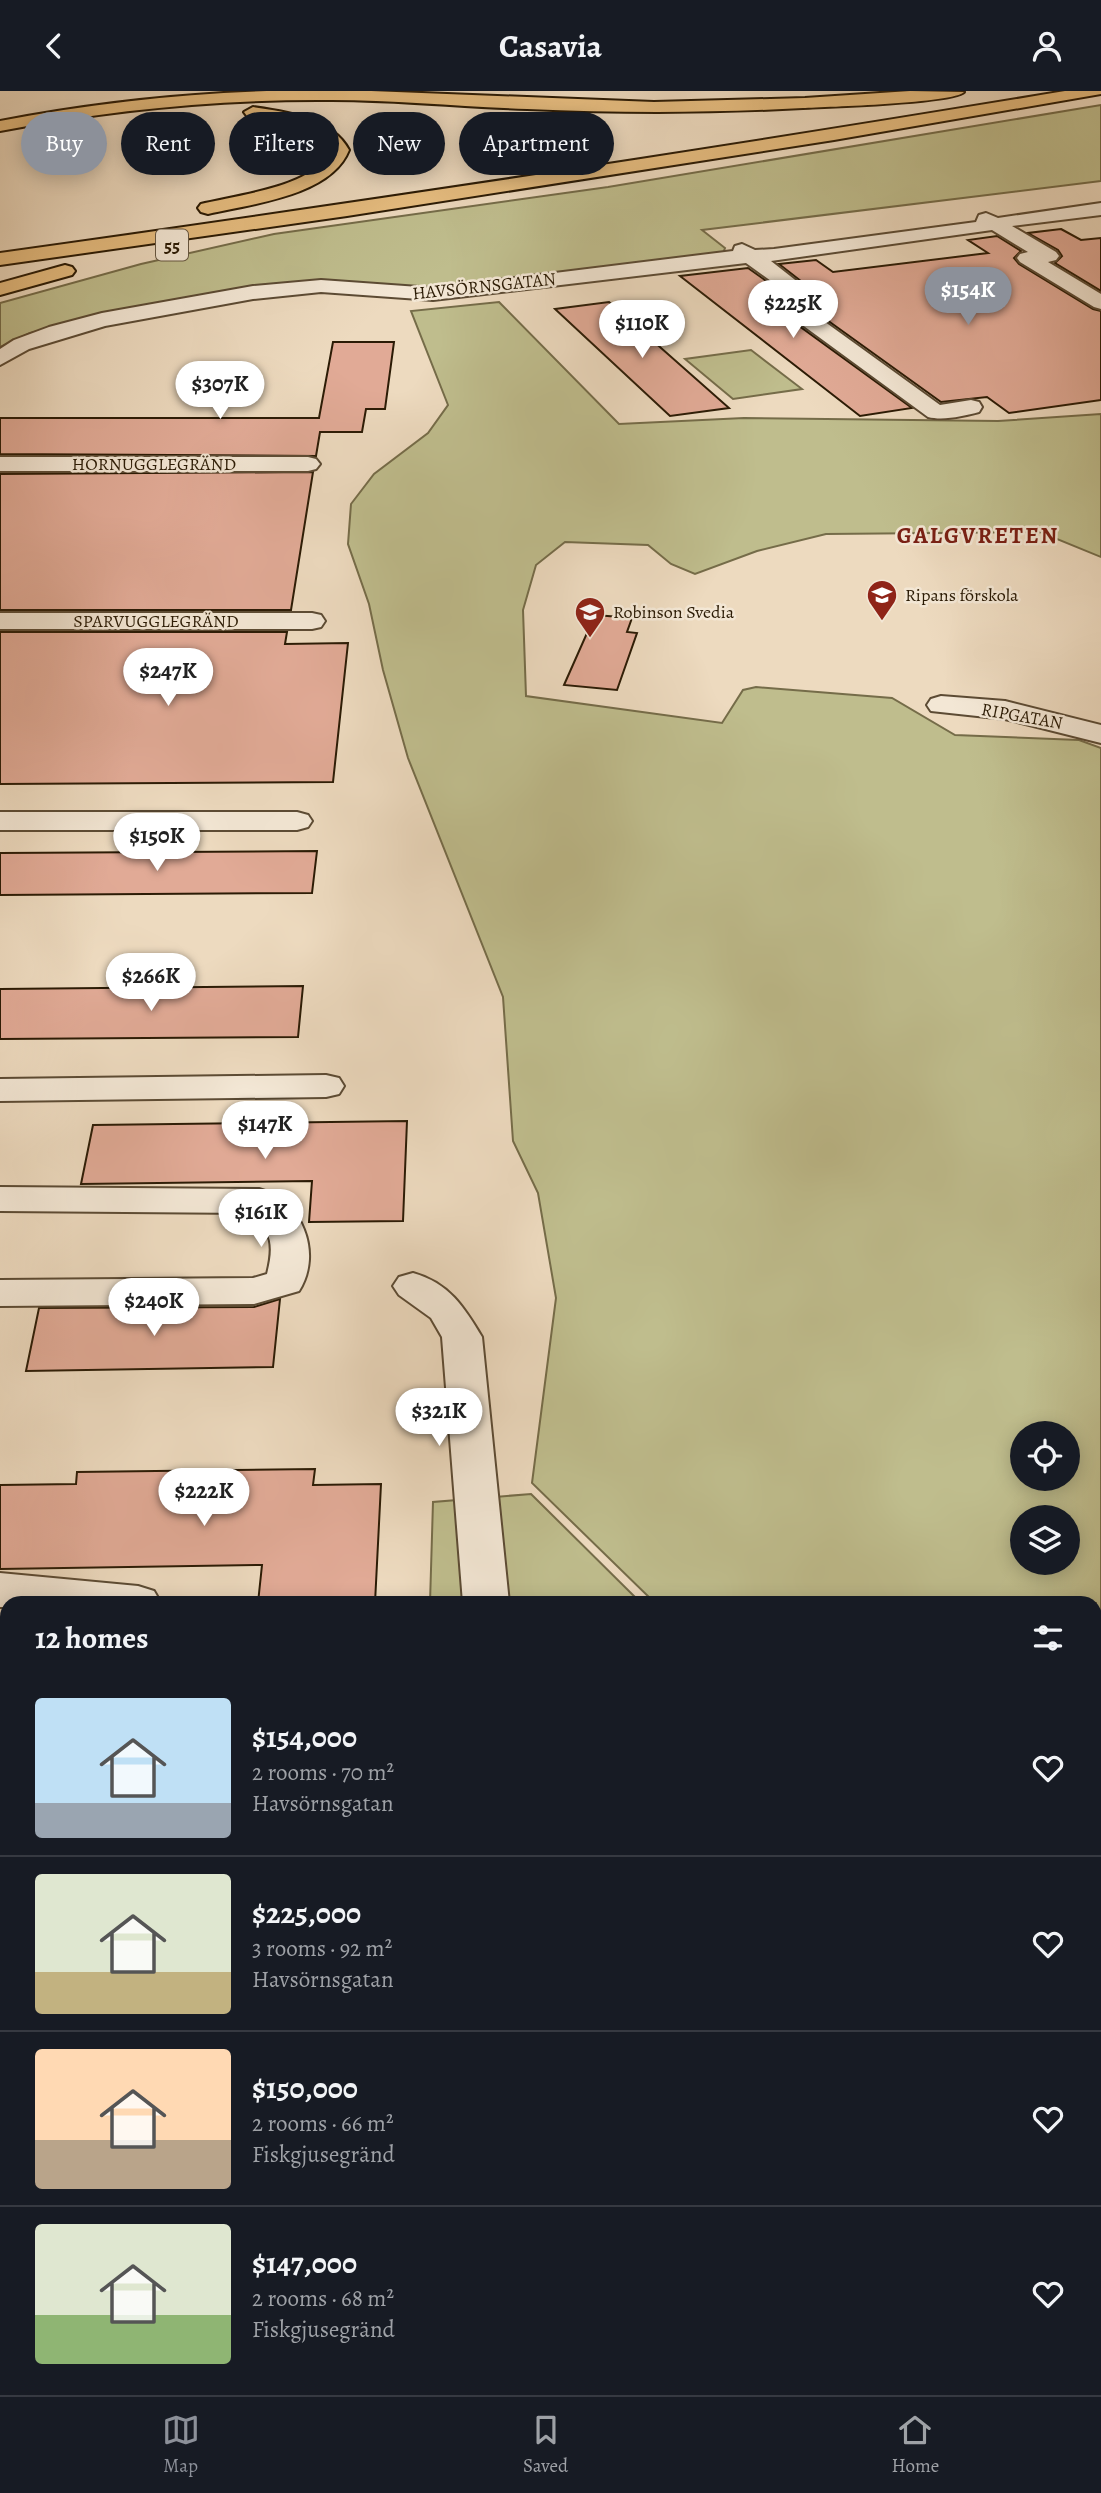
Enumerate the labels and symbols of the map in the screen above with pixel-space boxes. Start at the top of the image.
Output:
road number: 55 [156,229,188,261]
street label: HAVSÖRNSGATAN [411,267,557,305]
pin: $154K [919,267,1017,327]
pin: $225K [744,281,842,340]
pin: $110K [593,301,691,360]
pin: $307K [171,361,269,421]
street label: HORNUGGLEGRÄND [72,452,236,476]
district label: GALGVRETEN [897,520,1059,551]
school or university icon: Ripans förskola [865,578,899,622]
place label: Ripans förskola [905,583,1019,607]
school or university icon: Robinson Svedia [573,595,607,639]
place label: Robinson Svedia [613,600,735,624]
street label: SPARVUGGLEGRÄND [73,609,239,633]
pin: $247K [119,649,217,708]
street label: RIPGATAN [979,697,1065,735]
pin: $150K [108,813,206,873]
pin: $266K [102,953,200,1013]
pin: $147K [216,1101,314,1161]
pin: $161K [212,1189,310,1249]
pin: $240K [105,1279,203,1338]
pin: $321K [390,1389,488,1448]
pin: $222K [155,1469,253,1528]

